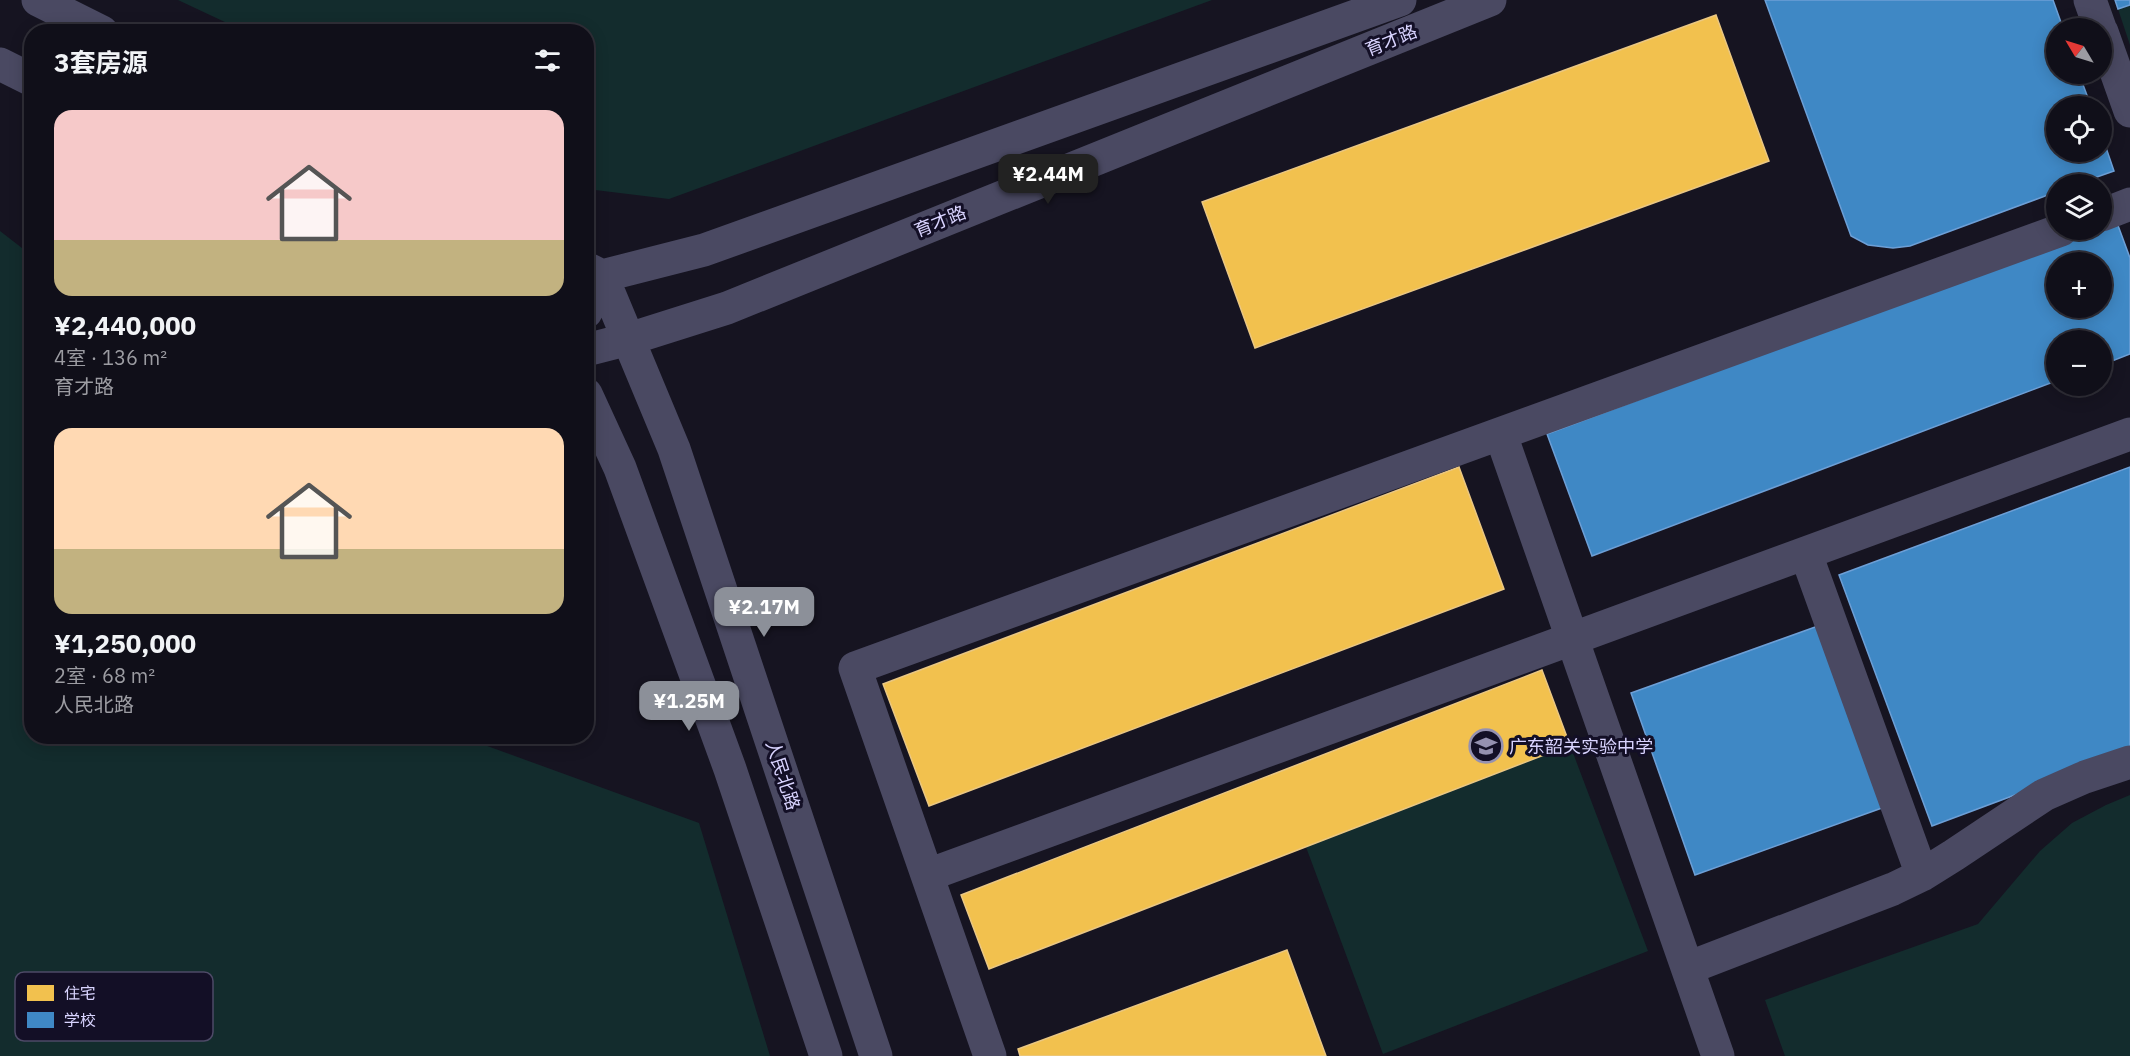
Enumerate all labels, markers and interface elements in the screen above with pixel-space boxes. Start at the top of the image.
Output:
north arrow [2046,18,2112,84]
map controls [2046,18,2112,396]
street label: 育才路 [1362,19,1420,61]
icon: filters [531,44,564,77]
text: 3套房源 [54,45,148,79]
button: locate [2046,96,2112,162]
icon: home [255,149,363,257]
pin: ¥2.44M [999,154,1097,205]
text: ¥2.44M [1012,160,1084,187]
button: layers [2046,174,2112,240]
street label: 育才路 [911,200,969,242]
button: + [2046,252,2112,318]
text: ¥2,440,000 [54,308,196,342]
button: − [2046,330,2112,396]
text: 4室 · 136 m² [54,344,167,371]
text: 育才路 [54,373,114,400]
icon: home [255,467,363,575]
pin: ¥2.17M [715,587,813,638]
text: ¥2.17M [728,593,800,620]
text: ¥1,250,000 [54,626,196,660]
text: 2室 · 68 m² [54,662,155,689]
pin: ¥1.25M [640,681,738,732]
text: ¥1.25M [653,687,725,714]
text: 人民北路 [54,691,134,718]
school or university icon: 广东韶关实验中学 [1468,728,1504,764]
place label: 广东韶关实验中学 [1509,735,1653,758]
street label: 人民北路 [761,737,805,813]
legend [15,972,213,1041]
text: 住宅 [64,983,96,1003]
text: 学校 [64,1010,96,1030]

